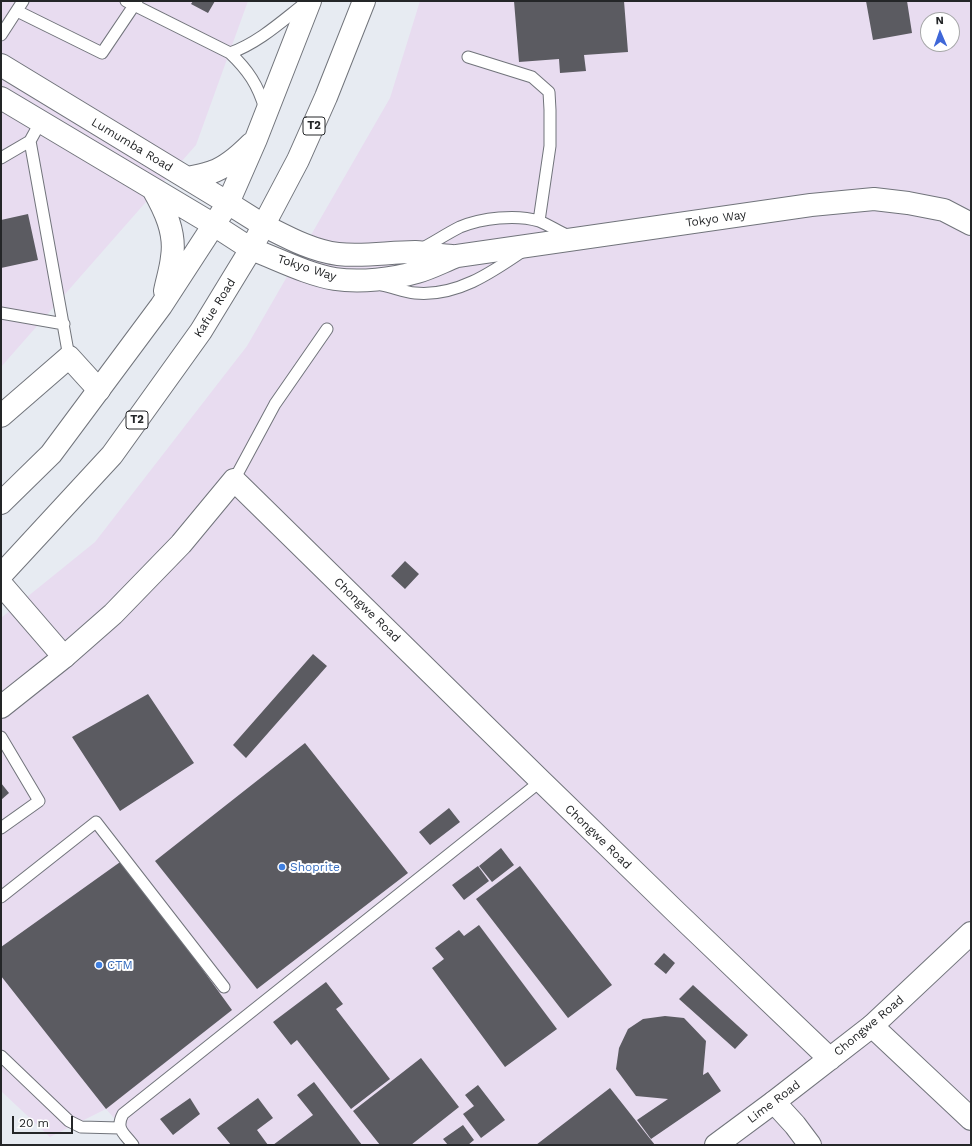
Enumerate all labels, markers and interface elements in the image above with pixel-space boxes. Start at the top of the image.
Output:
north arrow [920,12,960,52]
text: N [935,14,944,27]
street label: Lumumba Road [89,115,175,175]
road number: T2 [303,117,325,135]
street label: Tokyo Way [685,208,747,230]
street label: Tokyo Way [276,252,338,284]
street label: Kafue Road [191,276,239,340]
road number: T2 [126,411,148,429]
street label: Chongwe Road [331,575,403,645]
street label: Chongwe Road [562,802,634,872]
place label: Shoprite [290,860,340,874]
marker: Shoprite [277,862,287,872]
place label: CTM [107,958,133,972]
marker: CTM [94,960,104,970]
street label: Chongwe Road [831,993,907,1059]
street label: Lime Road [745,1078,803,1126]
scale bar [14,1108,75,1134]
text: 20 m [19,1116,49,1130]

